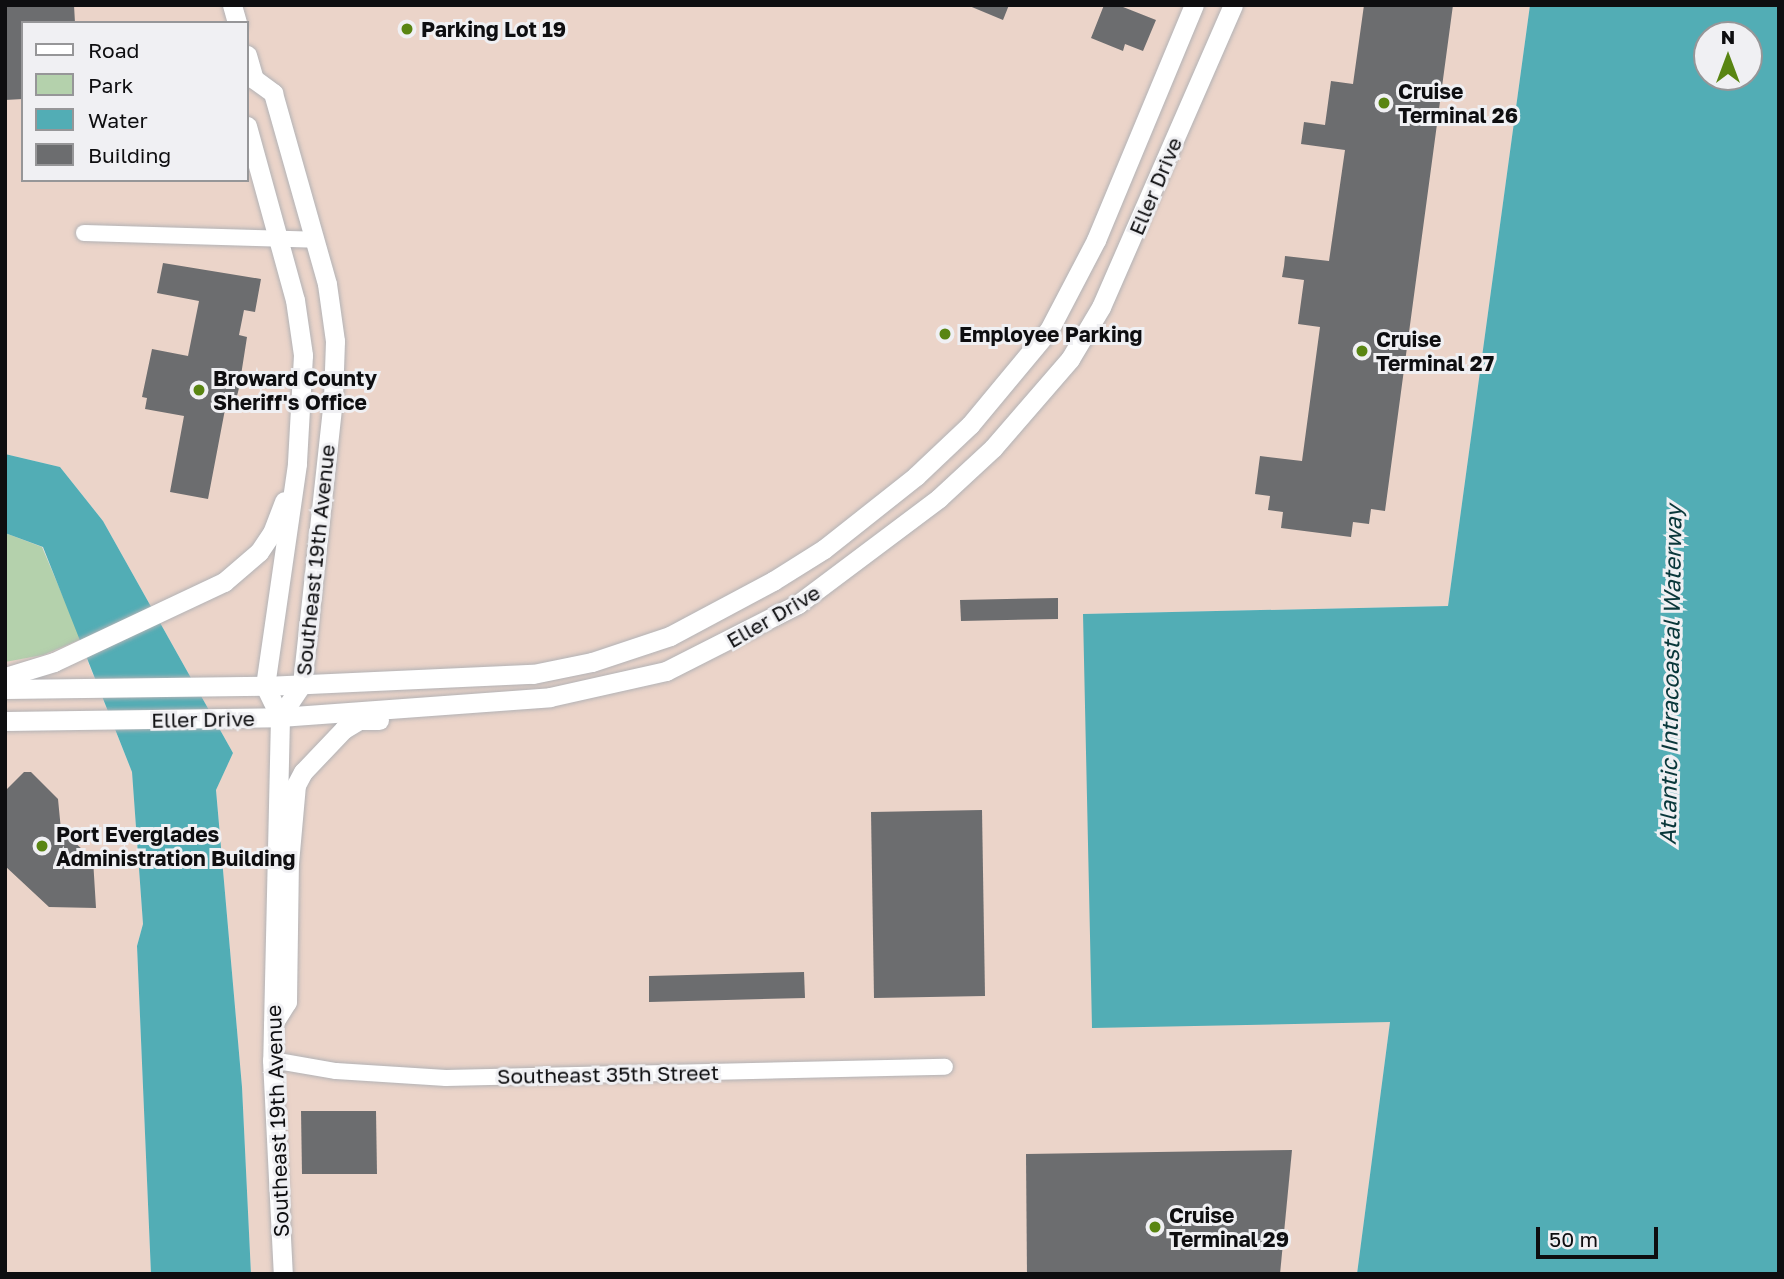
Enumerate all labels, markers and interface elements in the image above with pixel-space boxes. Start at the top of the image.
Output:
place label: Parking Lot 19 [421,16,566,42]
legend [21,21,248,182]
marker: Parking Lot 19 [399,21,415,37]
north arrow [1693,21,1763,91]
text: N [1721,25,1735,48]
text: Road [88,37,139,63]
text: Park [88,72,133,98]
place label: Cruise Terminal 26 [1398,78,1518,128]
marker: Cruise Terminal 26 [1376,95,1392,111]
text: Water [88,107,148,133]
street label: Eller Drive [1123,133,1187,239]
text: Building [88,142,171,168]
place label: Employee Parking [959,321,1142,347]
marker: Employee Parking [937,326,953,342]
place label: Cruise Terminal 27 [1376,326,1494,376]
marker: Cruise Terminal 27 [1354,343,1370,359]
place label: Broward County Sheriff's Office [213,365,377,415]
marker: Broward County Sheriff's Office [191,382,207,398]
street label: Southeast 19th Avenue [290,443,340,677]
water label: Atlantic Intracoastal Waterway [1653,505,1687,845]
street label: Eller Drive [722,579,824,653]
street label: Eller Drive [151,705,255,733]
place label: Port Everglades Administration Building [56,821,295,871]
marker: Port Everglades Administration Building [34,838,50,854]
street label: Southeast 19th Avenue [260,1004,294,1238]
street label: Southeast 35th Street [497,1059,719,1089]
place label: Cruise Terminal 29 [1169,1202,1289,1252]
scale bar [1539,1212,1662,1256]
marker: Cruise Terminal 29 [1147,1219,1163,1235]
text: 50 m [1549,1226,1598,1252]

